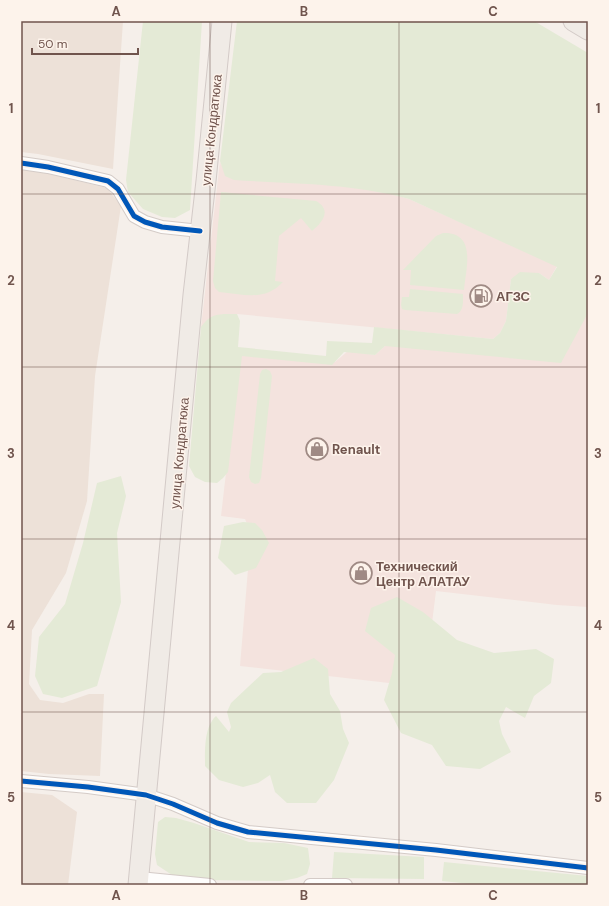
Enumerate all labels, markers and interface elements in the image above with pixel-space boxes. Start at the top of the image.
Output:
text: A [111,3,121,20]
text: B [300,3,308,20]
text: C [488,3,498,20]
scale bar [32,30,138,56]
text: 50 m [38,36,67,52]
street label: улица Кондратюка [197,73,226,187]
text: 1 [9,100,13,117]
text: 1 [596,100,600,117]
text: 2 [7,272,15,289]
text: 2 [594,272,602,289]
fuel station icon: АГЗС [468,283,494,309]
place label: АГЗС [496,288,531,305]
street label: улица Кондратюка [166,396,193,510]
shop icon: Renault [304,436,330,462]
place label: Renault [332,441,380,458]
text: 3 [7,445,15,462]
text: 3 [594,445,602,462]
place label: Технический Центр АЛАТАУ [376,558,471,590]
shop icon: Технический Центр АЛАТАУ [348,560,374,586]
text: 4 [7,617,15,634]
text: 4 [594,617,602,634]
text: 5 [7,789,15,806]
text: 5 [594,789,602,806]
text: A [111,887,121,904]
text: B [300,887,308,904]
text: C [488,887,498,904]

